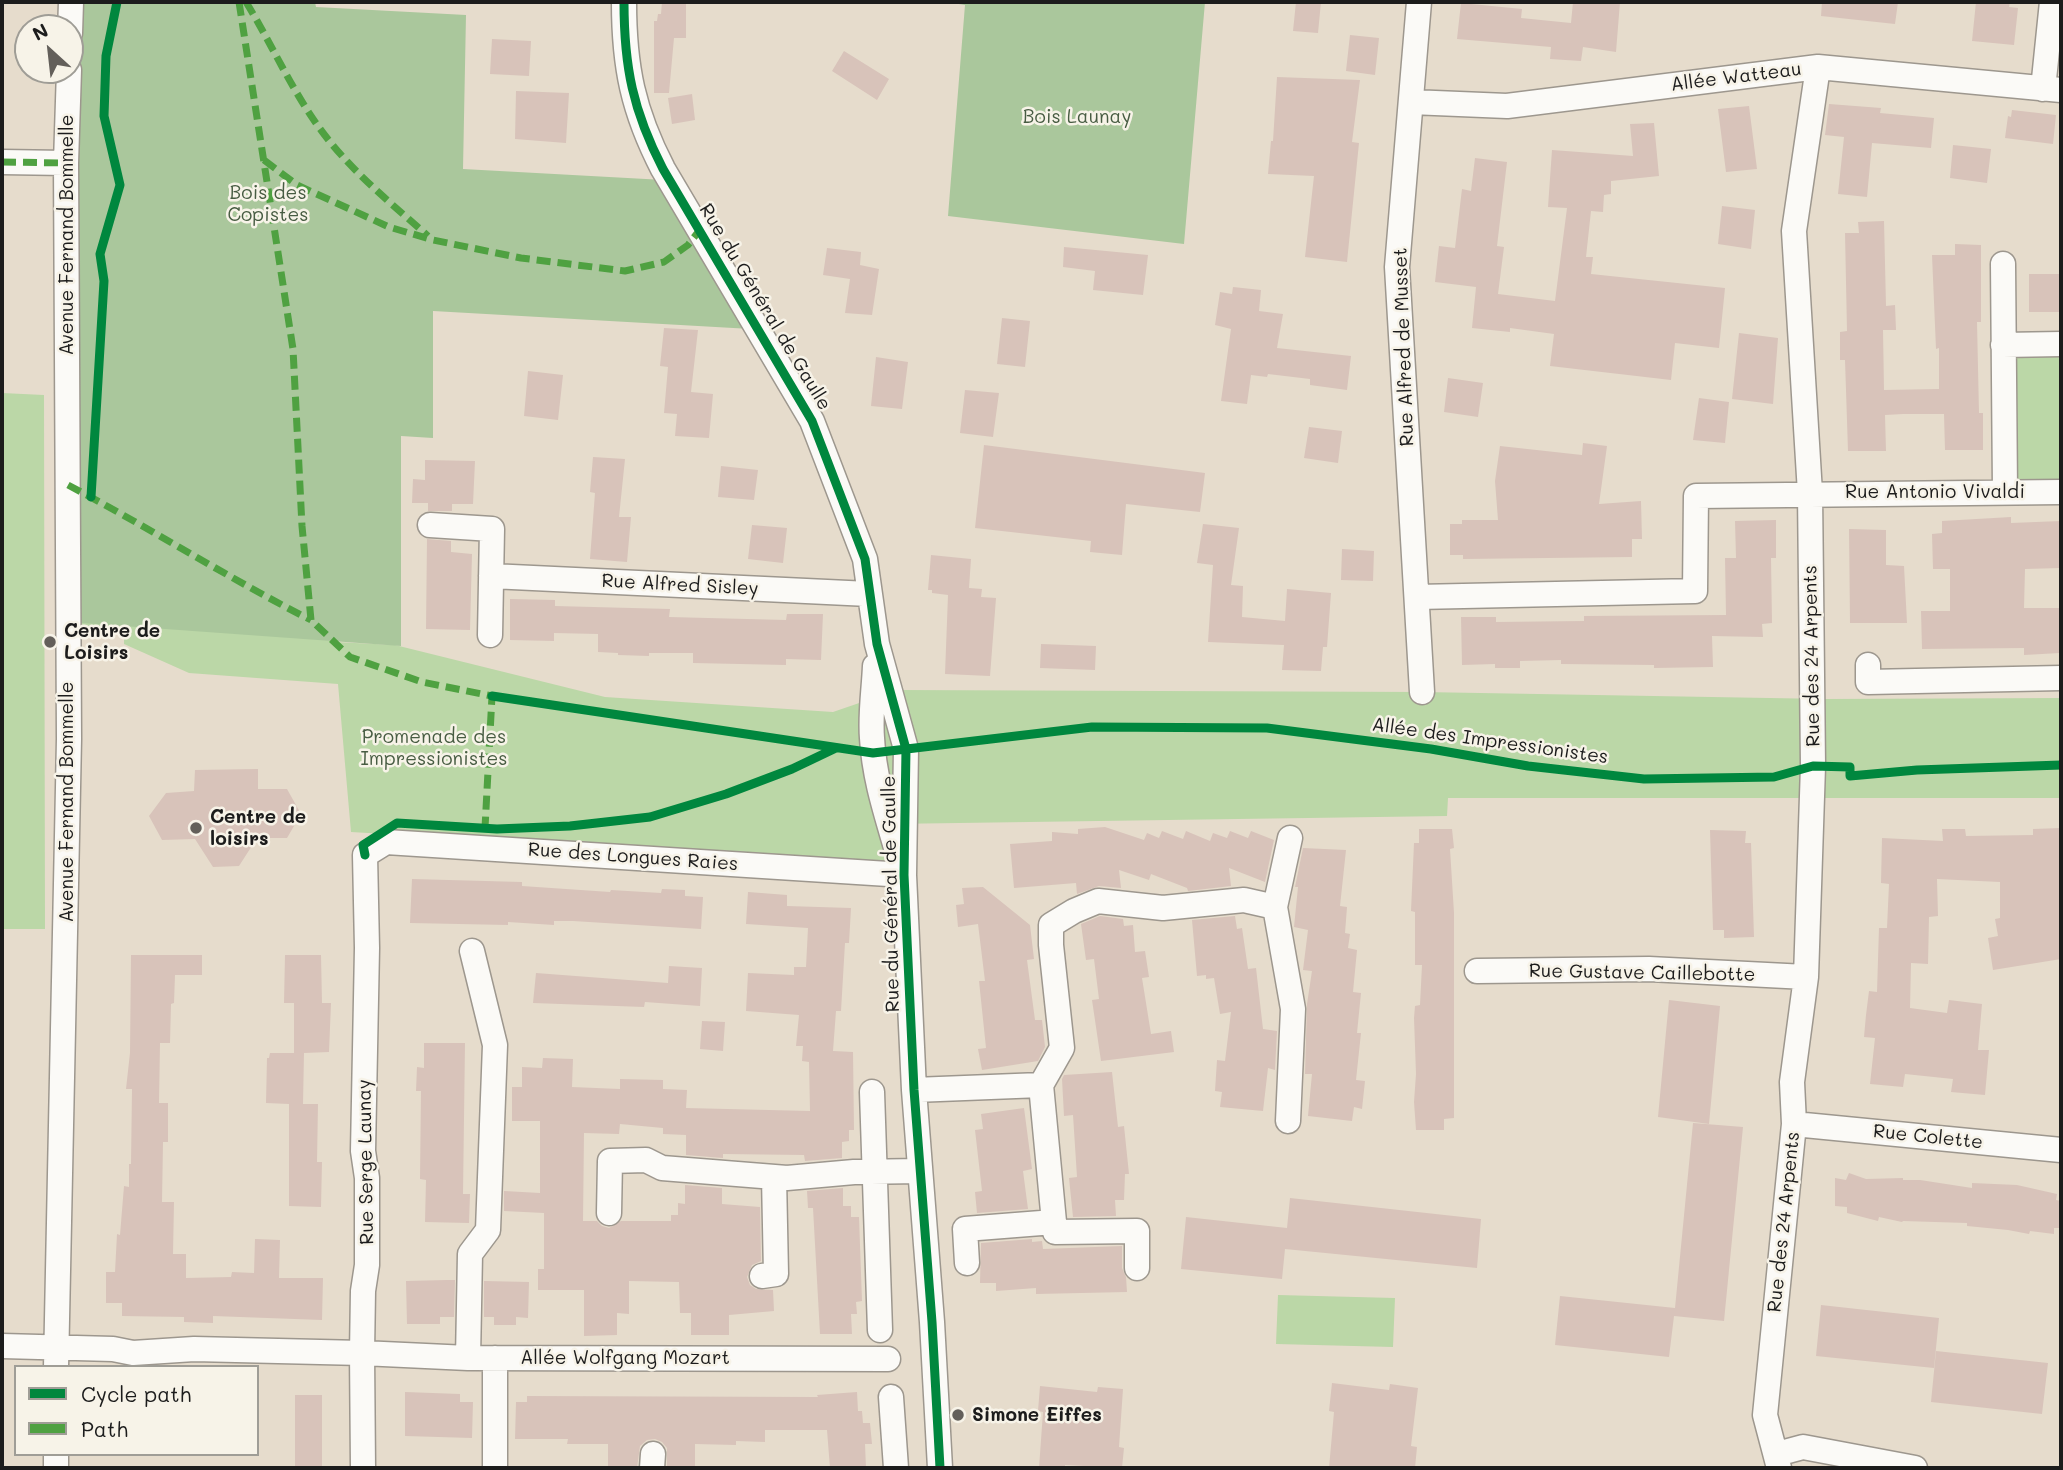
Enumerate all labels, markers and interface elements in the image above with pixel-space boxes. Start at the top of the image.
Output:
north arrow [14,14,84,84]
text: N [28,17,52,46]
street label: Allée Watteau [1669,58,1803,96]
park label: Bois Launay [1023,106,1131,128]
street label: Avenue Fernand Bommelle [56,114,78,356]
park label: Bois des Copistes [228,182,308,226]
street label: Rue du Général de Gaulle [694,200,836,414]
street label: Rue Alfred de Musset [1389,247,1419,447]
street label: Rue Antonio Vivaldi [1845,481,2025,503]
street label: Rue des 24 Arpents [1799,565,1825,747]
street label: Rue Alfred Sisley [601,569,759,601]
place label: Centre de Loisirs [64,620,160,664]
marker: Centre de Loisirs [42,634,58,650]
street label: Avenue Fernand Bommelle [56,681,78,923]
street label: Allée des Impressionistes [1370,713,1610,769]
park label: Promenade des Impressionistes [361,726,507,770]
street label: Rue du Général de Gaulle [878,775,904,1013]
place label: Centre de loisirs [210,806,306,850]
marker: Centre de loisirs [188,820,204,836]
street label: Rue des Longues Raies [527,838,739,876]
street label: Rue Gustave Caillebotte [1529,960,1755,986]
street label: Rue Serge Launay [353,1079,379,1245]
street label: Rue Colette [1872,1120,1984,1154]
street label: Rue des 24 Arpents [1763,1130,1805,1314]
street label: Allée Wolfgang Mozart [520,1347,730,1369]
legend [14,1365,259,1456]
text: Cycle path [81,1380,191,1407]
place label: Simone Eiffes [972,1404,1102,1426]
marker: Simone Eiffes [950,1407,966,1423]
text: Path [81,1415,128,1442]

